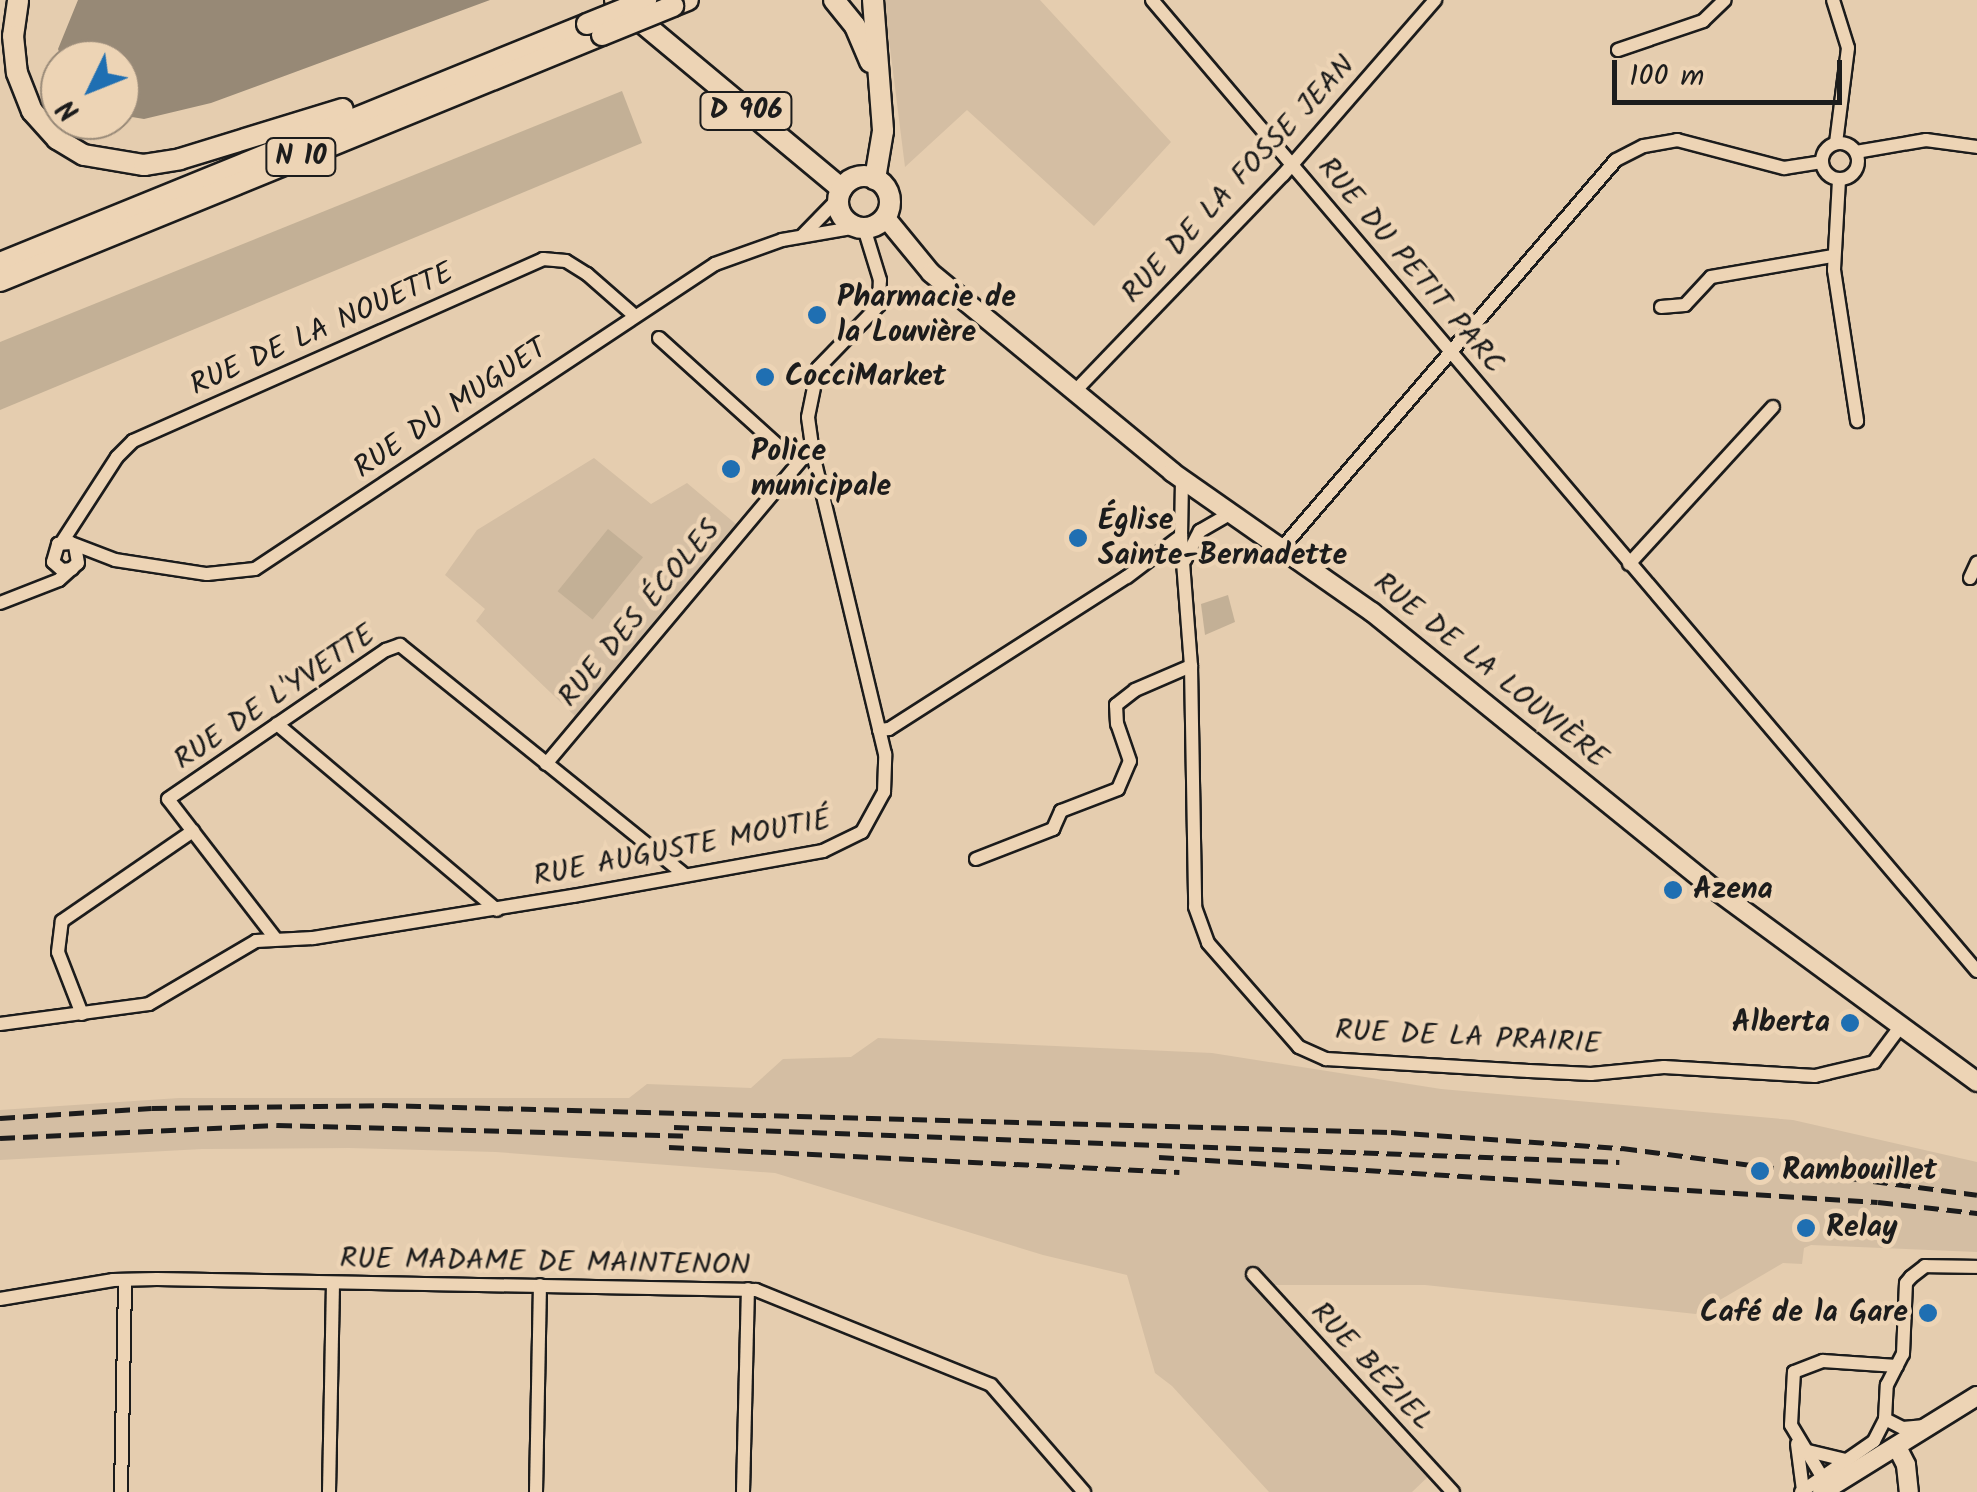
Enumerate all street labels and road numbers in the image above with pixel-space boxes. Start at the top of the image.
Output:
street label: RUE DE LA FOSSE JEAN [1115,48,1363,312]
road number: D 906 [698,88,794,134]
road number: N 10 [264,134,338,180]
street label: RUE DU PETIT PARC [1309,150,1511,382]
street label: RUE DE LA NOUETTE [185,256,459,404]
street label: RUE DU MUGUET [347,331,555,487]
street label: RUE DES ÉCOLES [551,513,729,715]
street label: RUE DE LA LOUVIÈRE [1366,565,1614,777]
street label: RUE DE L'YVETTE [167,617,383,779]
street label: RUE AUGUSTE MOUTIÉ [530,803,834,895]
street label: RUE DE LA PRAIRIE [1334,1013,1602,1063]
street label: RUE MADAME DE MAINTENON [339,1241,751,1285]
street label: RUE BÉZIEL [1302,1295,1440,1439]

